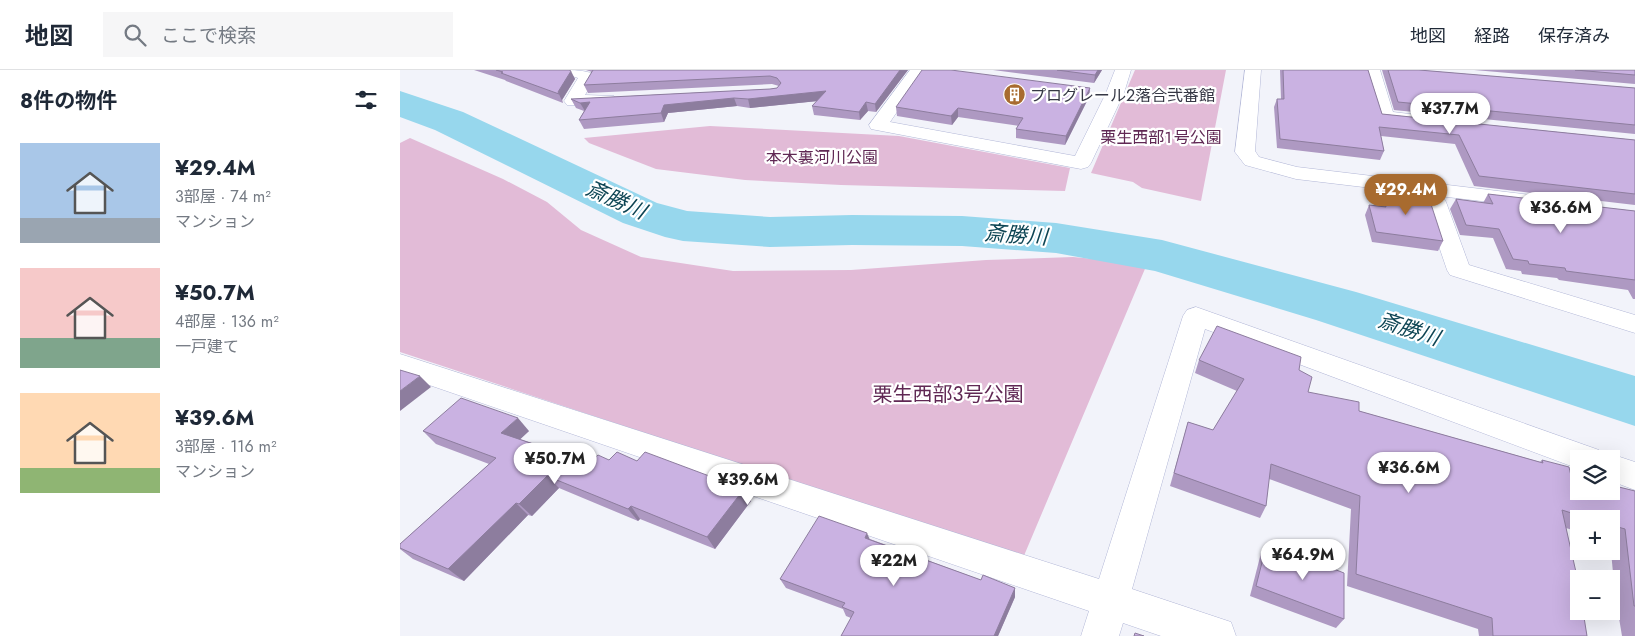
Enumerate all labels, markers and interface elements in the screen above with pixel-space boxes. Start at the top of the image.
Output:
search box [103,12,453,57]
text: 地図 [25,18,73,53]
icon: search [121,21,149,49]
text: ここで検索 [161,22,256,49]
text: 地図 [1410,23,1446,49]
text: 経路 [1474,23,1510,49]
text: 保存済み [1538,23,1610,49]
building icon: プログレール2落合弐番館 [1002,83,1026,107]
place label: プログレール2落合弐番館 [1030,84,1215,107]
text: 8件の物件 [20,86,117,116]
icon: filters [352,86,380,114]
pin: ¥37.7M [1409,92,1491,135]
text: ¥37.7M [1421,97,1479,120]
park label: 栗生西部１号公園 [1100,126,1222,149]
park label: 本木裏河川公園 [766,146,878,169]
text: ¥29.4M [175,153,256,183]
icon: home [60,163,120,223]
water label: 斎勝川 [581,173,653,227]
pin: ¥29.4M [1365,174,1447,216]
text: ¥29.4M [1375,178,1437,201]
text: 3部屋 · 74 m² [175,185,271,208]
pin: ¥36.6M [1520,191,1602,234]
text: ¥36.6M [1530,196,1592,219]
text: マンション [175,210,255,233]
water label: 斎勝川 [984,218,1050,252]
text: ¥50.7M [175,278,255,308]
icon: home [60,288,120,348]
water label: 斎勝川 [1374,305,1445,354]
text: 4部屋 · 136 m² [175,310,279,333]
text: 一戸建て [175,335,239,358]
park label: 栗生西部3号公園 [873,380,1023,409]
text: ¥39.6M [175,403,254,433]
icon: home [60,413,120,473]
text: 3部屋 · 116 m² [175,435,277,458]
pin: ¥50.7M [514,442,596,485]
text: ¥50.7M [525,447,585,470]
map controls [1570,450,1620,620]
button: layers [1570,450,1620,500]
pin: ¥36.6M [1368,452,1450,494]
text: ¥36.6M [1378,456,1440,479]
text: マンション [175,460,255,483]
pin: ¥39.6M [707,464,789,506]
text: ¥39.6M [718,468,778,491]
button: + [1570,510,1620,560]
pin: ¥64.9M [1262,538,1344,581]
text: ¥64.9M [1272,543,1334,566]
pin: ¥22M [864,544,924,587]
text: ¥22M [871,549,917,572]
button: − [1570,570,1620,620]

